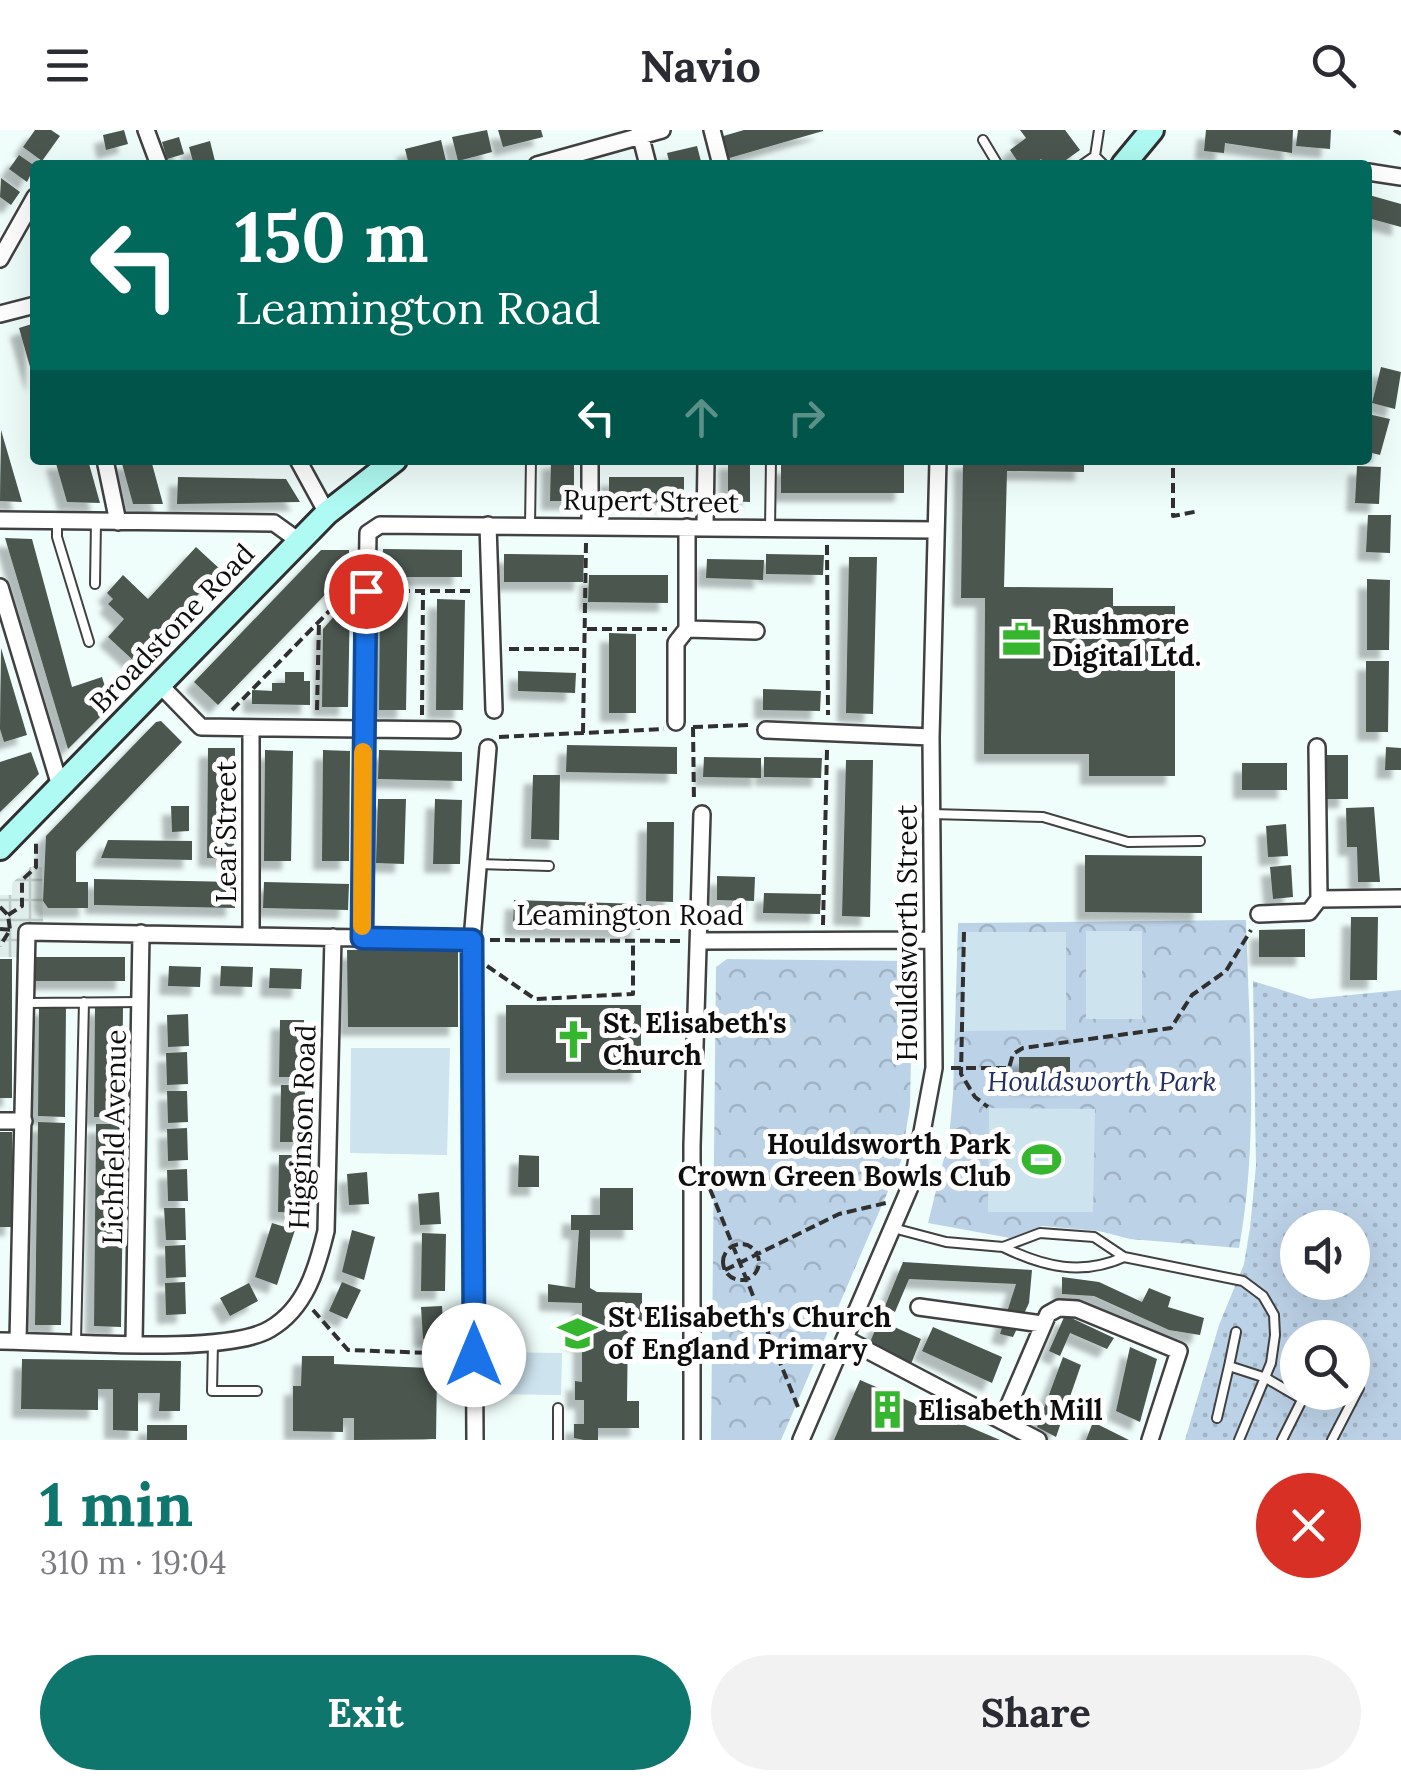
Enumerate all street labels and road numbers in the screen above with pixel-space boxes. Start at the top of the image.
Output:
street label: Rupert Street [563,481,740,521]
street label: Broadstone Road [82,536,262,720]
street label: Leaf Street [208,761,244,903]
street label: Houldsworth Street [889,804,925,1061]
street label: Leamington Road [516,897,744,933]
street label: Higginson Road [280,1024,324,1230]
street label: Lichfield Avenue [94,1029,134,1245]

